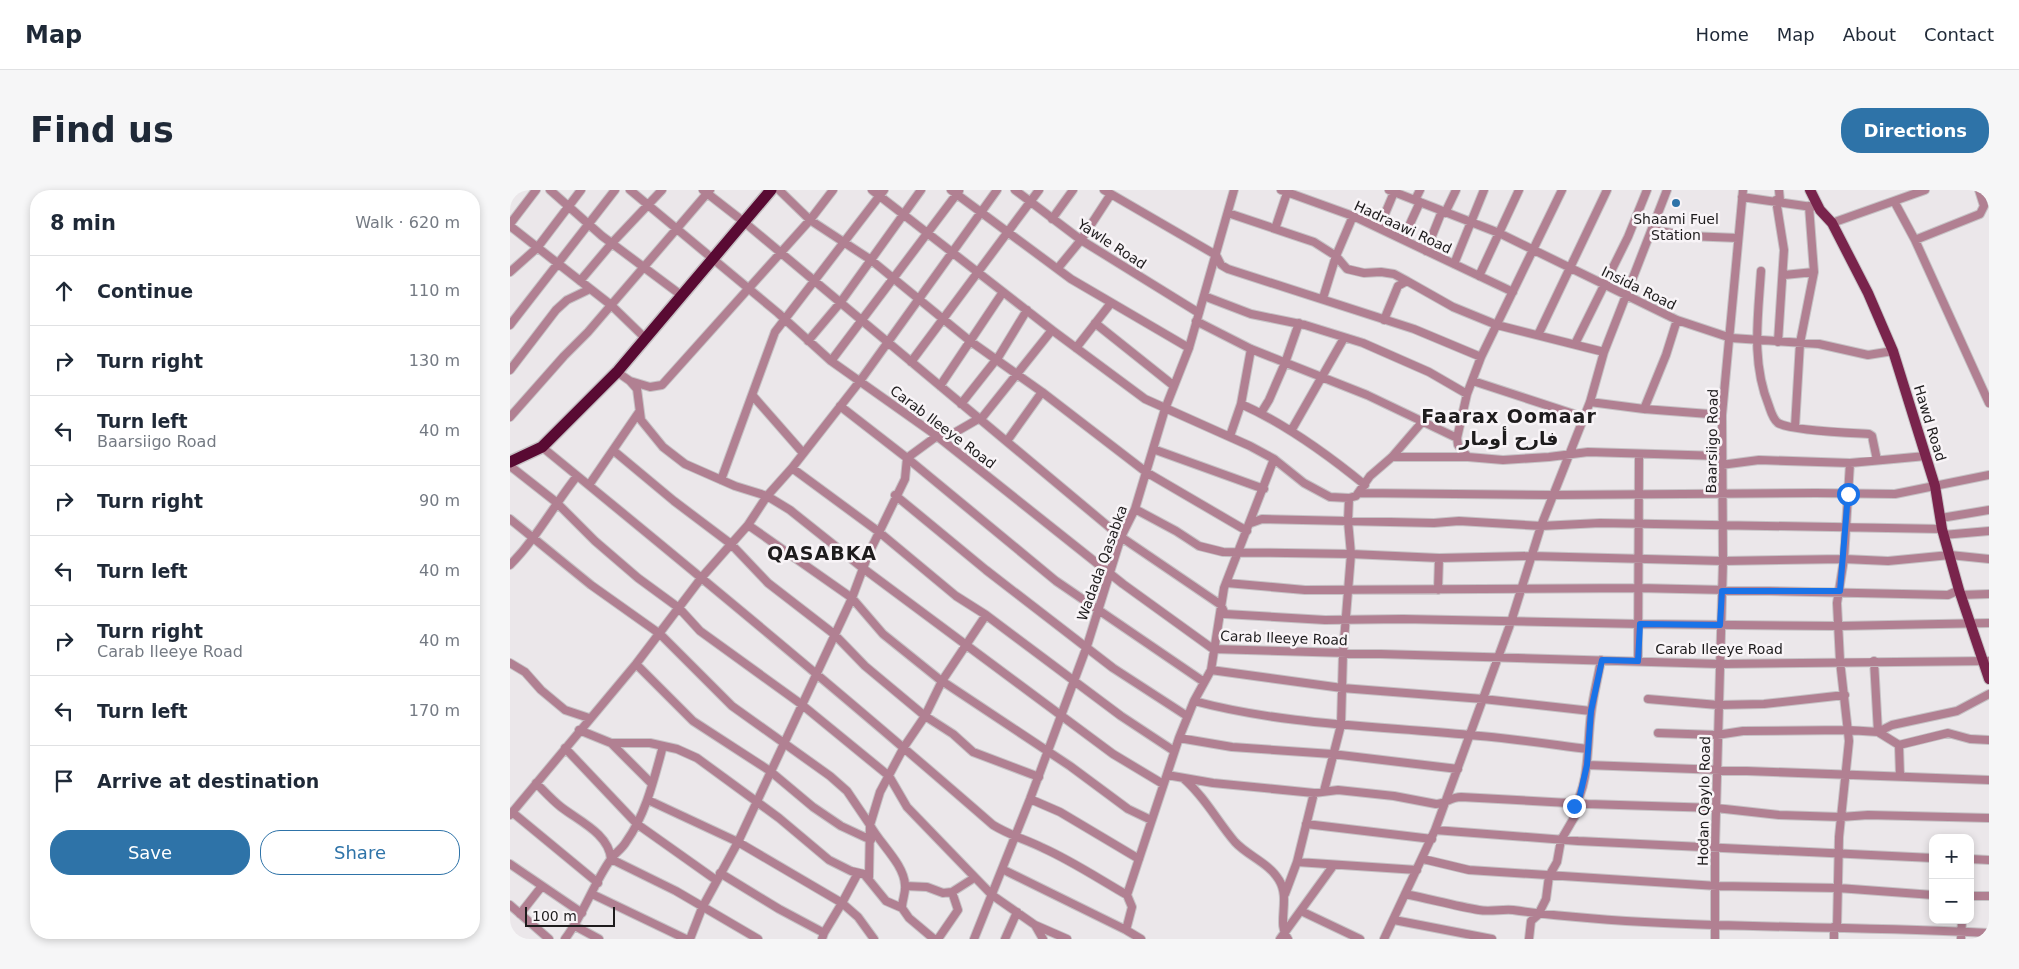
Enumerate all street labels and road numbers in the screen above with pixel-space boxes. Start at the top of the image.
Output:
street label: Hadraawi Road [1352,197,1454,257]
street label: Yawle Road [1074,215,1149,272]
street label: Insida Road [1599,263,1679,313]
street label: Carab Ileeye Road [887,382,999,472]
street label: Hawd Road [1911,383,1949,463]
street label: Baarsiigo Road [1703,389,1721,493]
street label: Wadada Qasabka [1074,503,1130,623]
street label: Carab Ileeye Road [1220,628,1348,648]
street label: Carab Ileeye Road [1655,641,1783,657]
street label: Hodan Qaylo Road [1695,736,1713,866]

